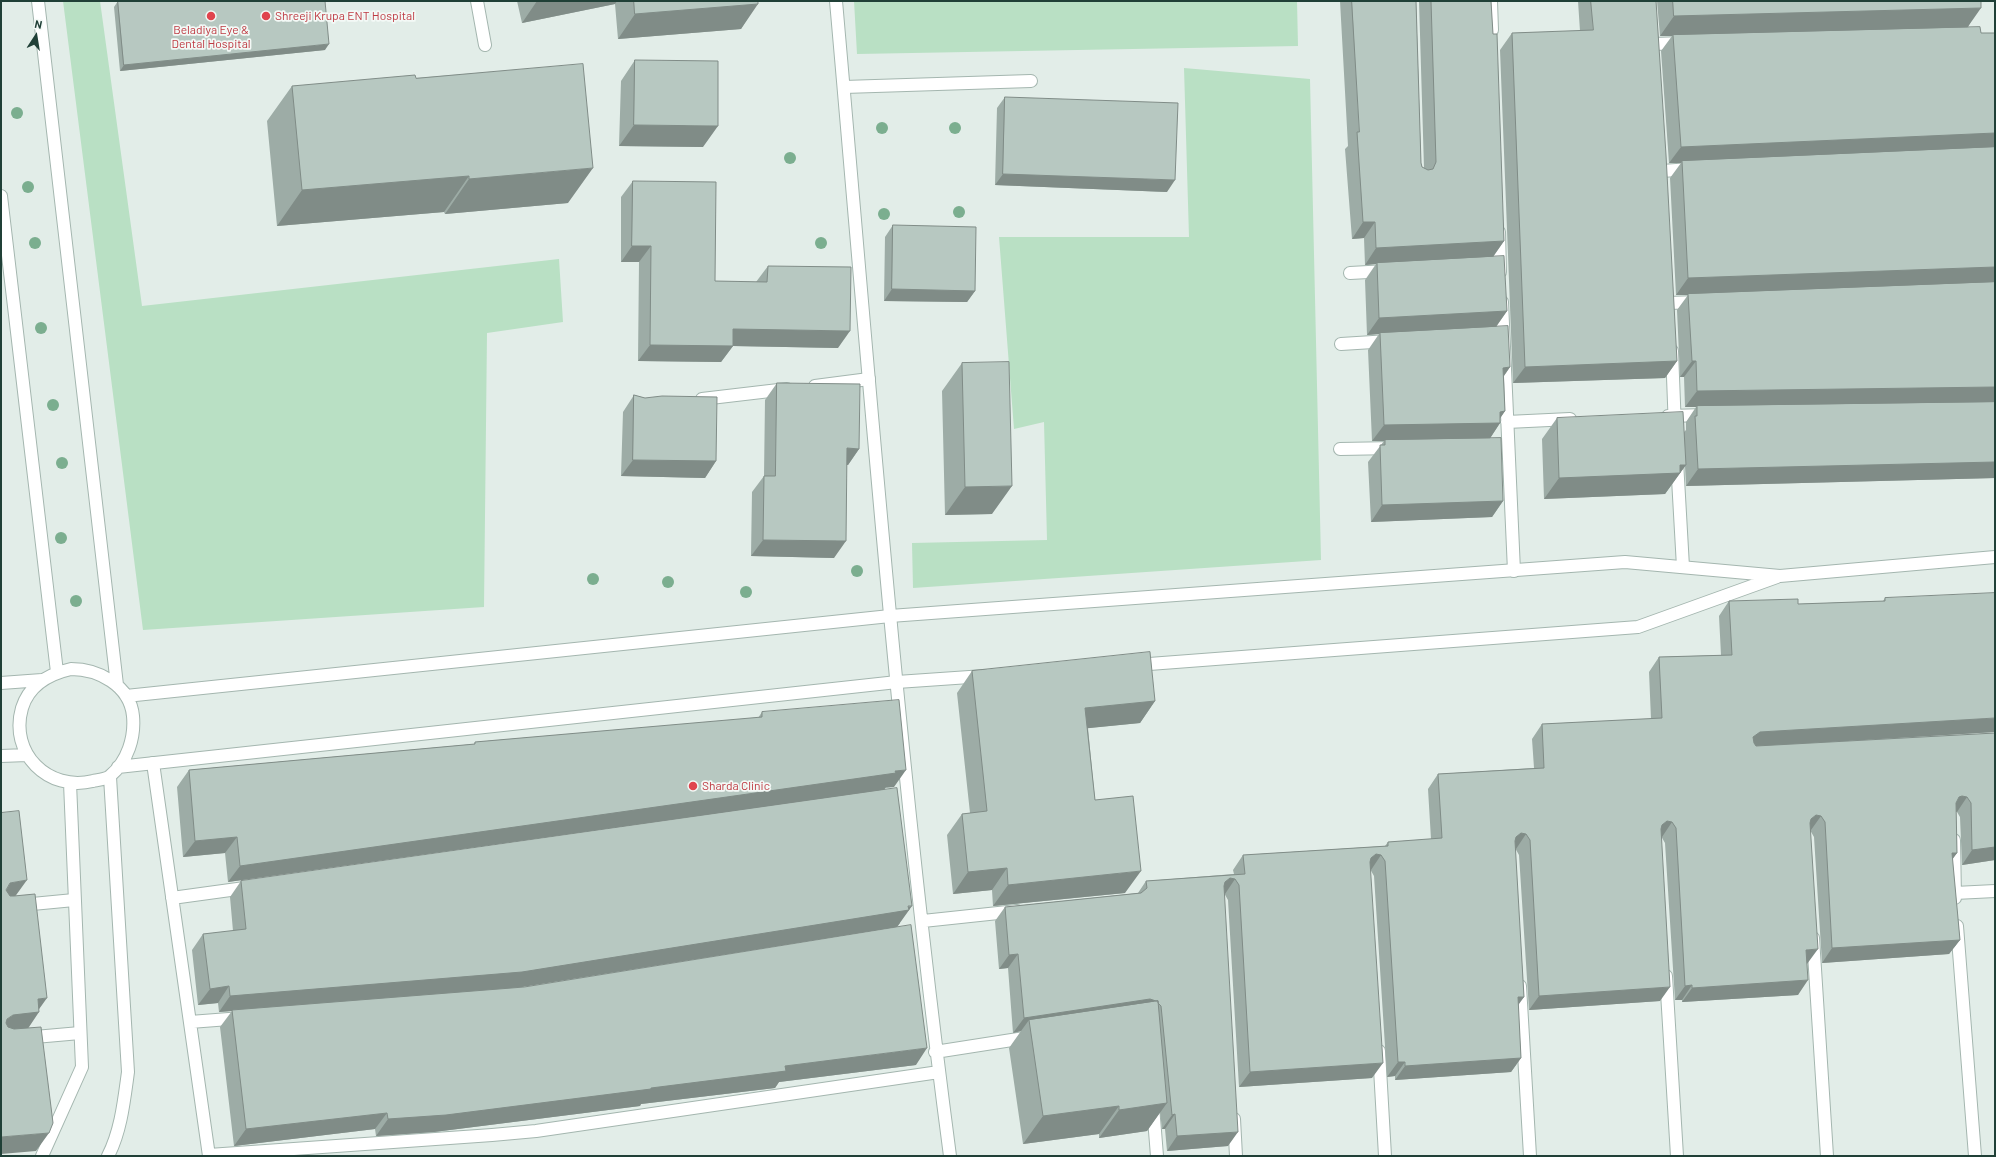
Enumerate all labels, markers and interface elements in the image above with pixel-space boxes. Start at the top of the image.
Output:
place label: Shreeji Krupa ENT Hospital [275,9,415,23]
marker: Beladiya Eye & Dental Hospital [205,10,217,22]
marker: Shreeji Krupa ENT Hospital [260,10,272,22]
north arrow [16,16,56,56]
text: N [34,17,44,31]
place label: Beladiya Eye & Dental Hospital [171,23,251,51]
place label: Sharda Clinic [702,779,770,793]
marker: Sharda Clinic [687,780,699,792]

